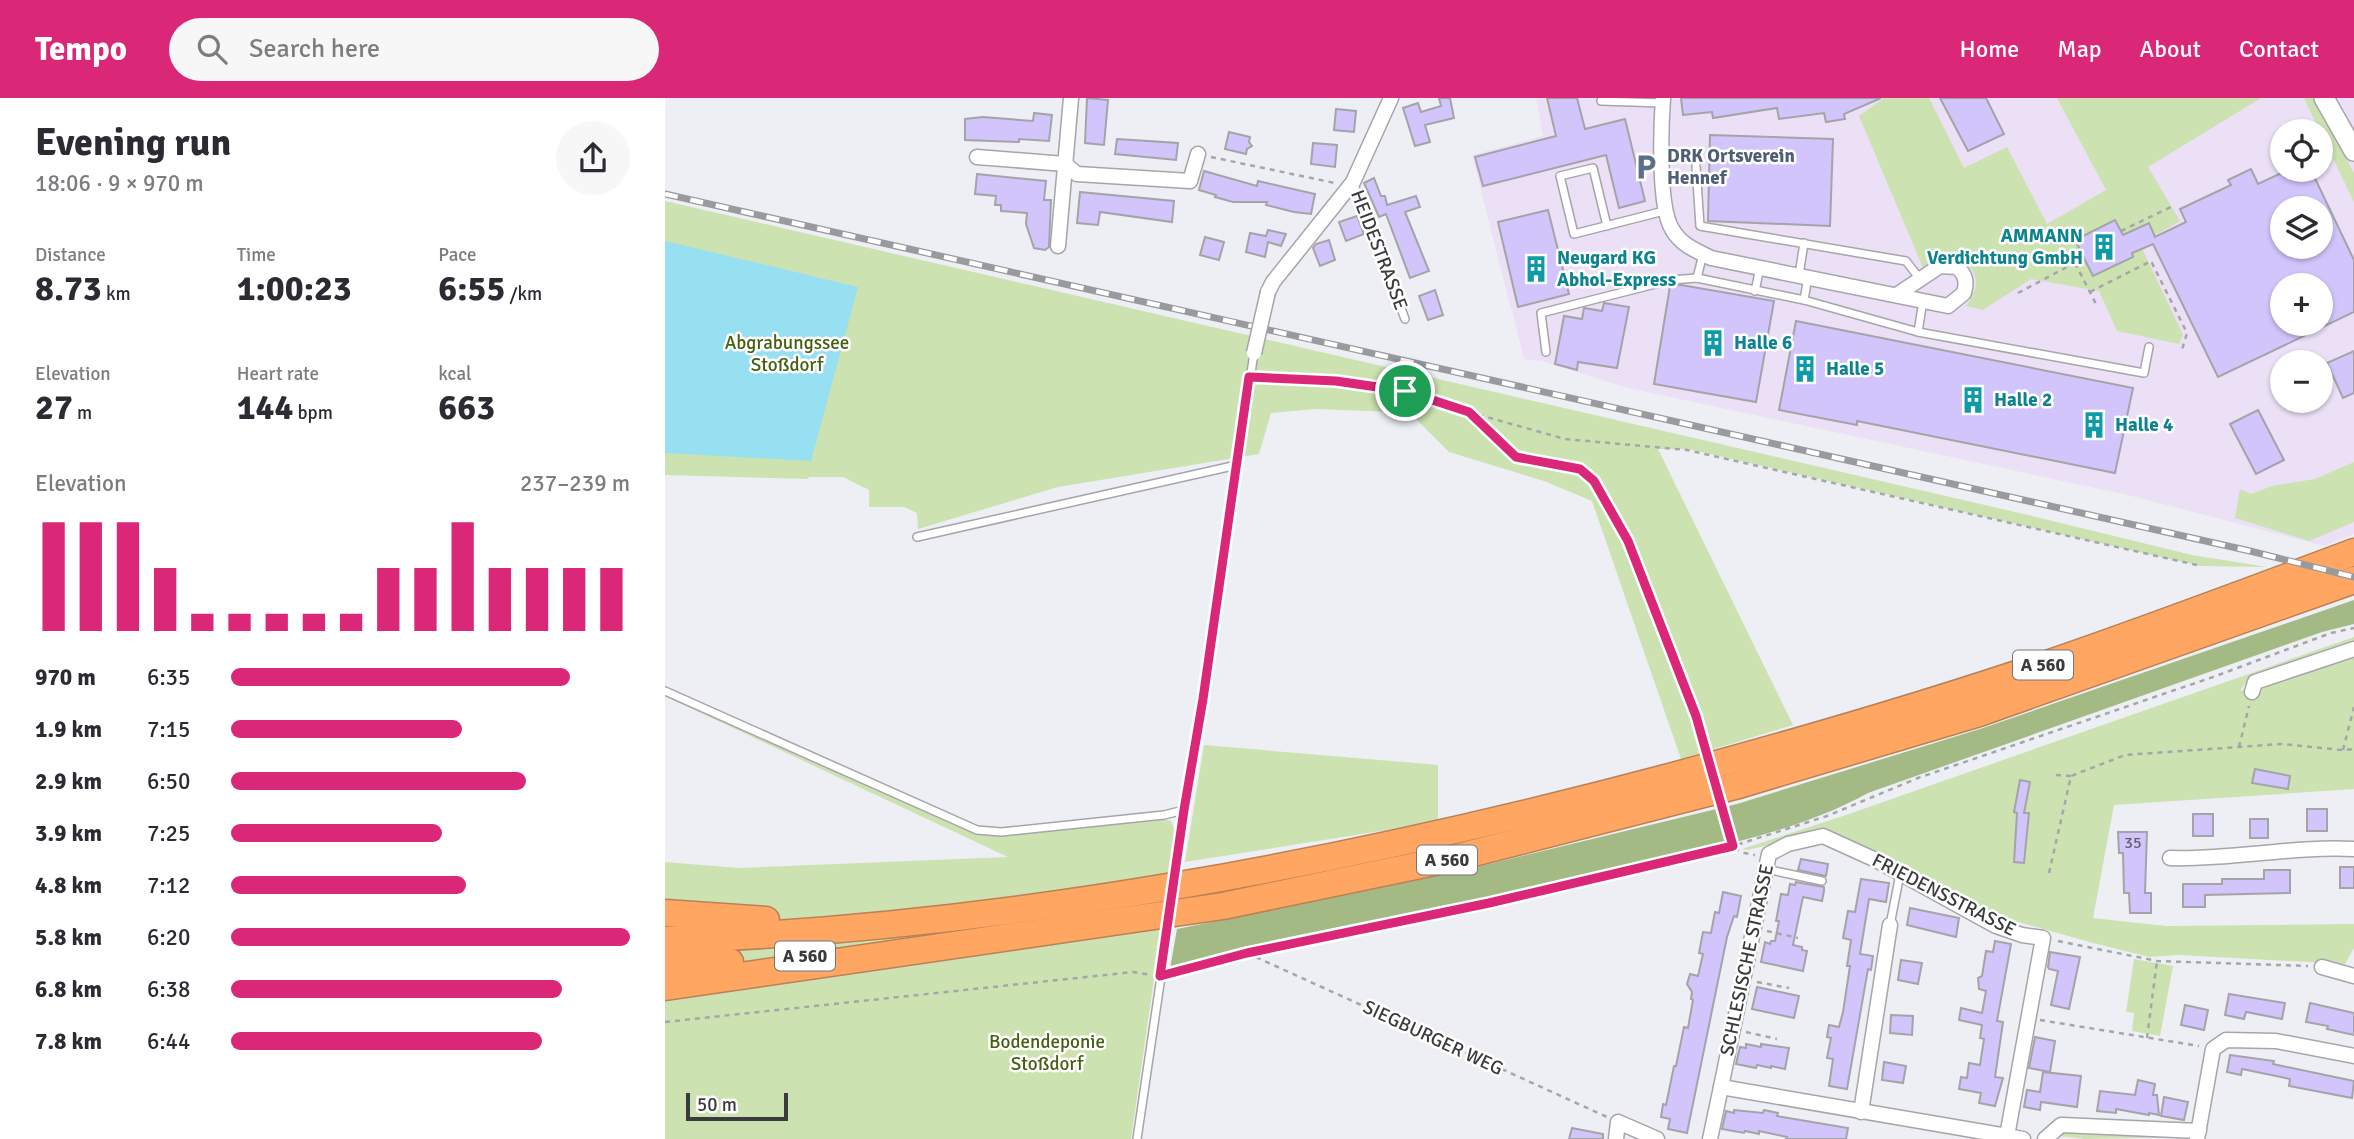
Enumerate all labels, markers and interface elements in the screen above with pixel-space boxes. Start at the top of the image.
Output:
search box [169,18,659,81]
text: Tempo [35,29,127,70]
icon: search [193,30,231,68]
text: Search here [249,33,380,65]
text: Home [1959,34,2019,64]
text: Map [2057,34,2102,64]
text: About [2140,34,2201,64]
text: Contact [2239,34,2319,64]
text: Evening run [35,119,231,166]
map controls [2270,119,2333,413]
button: locate [2270,119,2333,182]
button: share [556,121,630,195]
place label: DRK Ortsverein Hennef [1667,144,1795,190]
parking icon: DRK Ortsverein Hennef [1631,152,1661,182]
text: 18:06 · 9 × 970 m [35,169,204,198]
street label: HEIDESTRASSE [1345,187,1413,313]
button: layers [2270,196,2333,259]
place label: AMMANN Verdichtung GmbH [1927,224,2083,270]
building icon: AMMANN Verdichtung GmbH [2089,232,2119,262]
text: Distance [35,243,106,267]
text: Time [237,243,276,267]
text: Pace [438,243,477,267]
place label: Neugard KG Abhol-Express [1557,246,1676,292]
building icon: Neugard KG Abhol-Express [1521,254,1551,284]
text: 8.73 [35,267,102,310]
text: 1:00:23 [237,267,352,310]
text: 6:55 [438,267,505,310]
button: + [2270,273,2333,336]
text: km [102,282,131,306]
text: /km [505,282,542,306]
building icon: Halle 6 [1698,328,1728,358]
park label: Abgrabungssee Stoßdorf [725,331,849,377]
place label: Halle 6 [1734,331,1792,355]
button: − [2270,350,2333,413]
building icon: Halle 5 [1790,354,1820,384]
place label: Halle 5 [1826,357,1884,381]
pin [1375,361,1435,421]
text: Elevation [35,362,111,386]
text: Heart rate [237,362,319,386]
text: kcal [438,362,472,386]
icon: arrive [1386,372,1424,410]
building icon: Halle 2 [1958,385,1988,415]
text: 27 [35,386,73,429]
text: 144 [237,386,293,429]
text: 663 [438,386,495,429]
place label: Halle 2 [1994,388,2052,412]
text: m [73,401,92,425]
text: bpm [293,401,333,425]
building icon: Halle 4 [2079,410,2109,440]
place label: Halle 4 [2115,413,2173,437]
text: Elevation [35,469,127,498]
text: 237–239 m [520,469,630,498]
road number: A 560 [2013,650,2073,680]
text: 970 m [35,663,96,692]
text: 6:35 [147,663,190,692]
text: 1.9 km [35,715,102,744]
text: 7:15 [147,715,190,744]
text: 2.9 km [35,767,102,796]
text: 6:50 [147,767,190,796]
text: 3.9 km [35,819,102,848]
text: 7:25 [147,819,190,848]
house number: 35 [2124,833,2142,853]
road number: A 560 [1417,846,1477,874]
street label: FRIEDENSSTRASSE [1868,848,2020,942]
street label: SCHLESISCHE STRASSE [1715,862,1779,1058]
text: 4.8 km [35,871,102,900]
text: 7:12 [147,871,190,900]
text: 5.8 km [35,923,102,952]
text: 6:20 [147,923,190,952]
road number: A 560 [775,942,835,970]
text: 6.8 km [35,975,102,1004]
text: 6:38 [147,975,190,1004]
street label: SIEGBURGER WEG [1359,995,1507,1081]
text: 7.8 km [35,1027,102,1056]
text: 6:44 [147,1027,190,1056]
park label: Bodendeponie Stoßdorf [989,1030,1105,1076]
scale bar [686,1090,787,1122]
text: 50 m [697,1093,737,1117]

